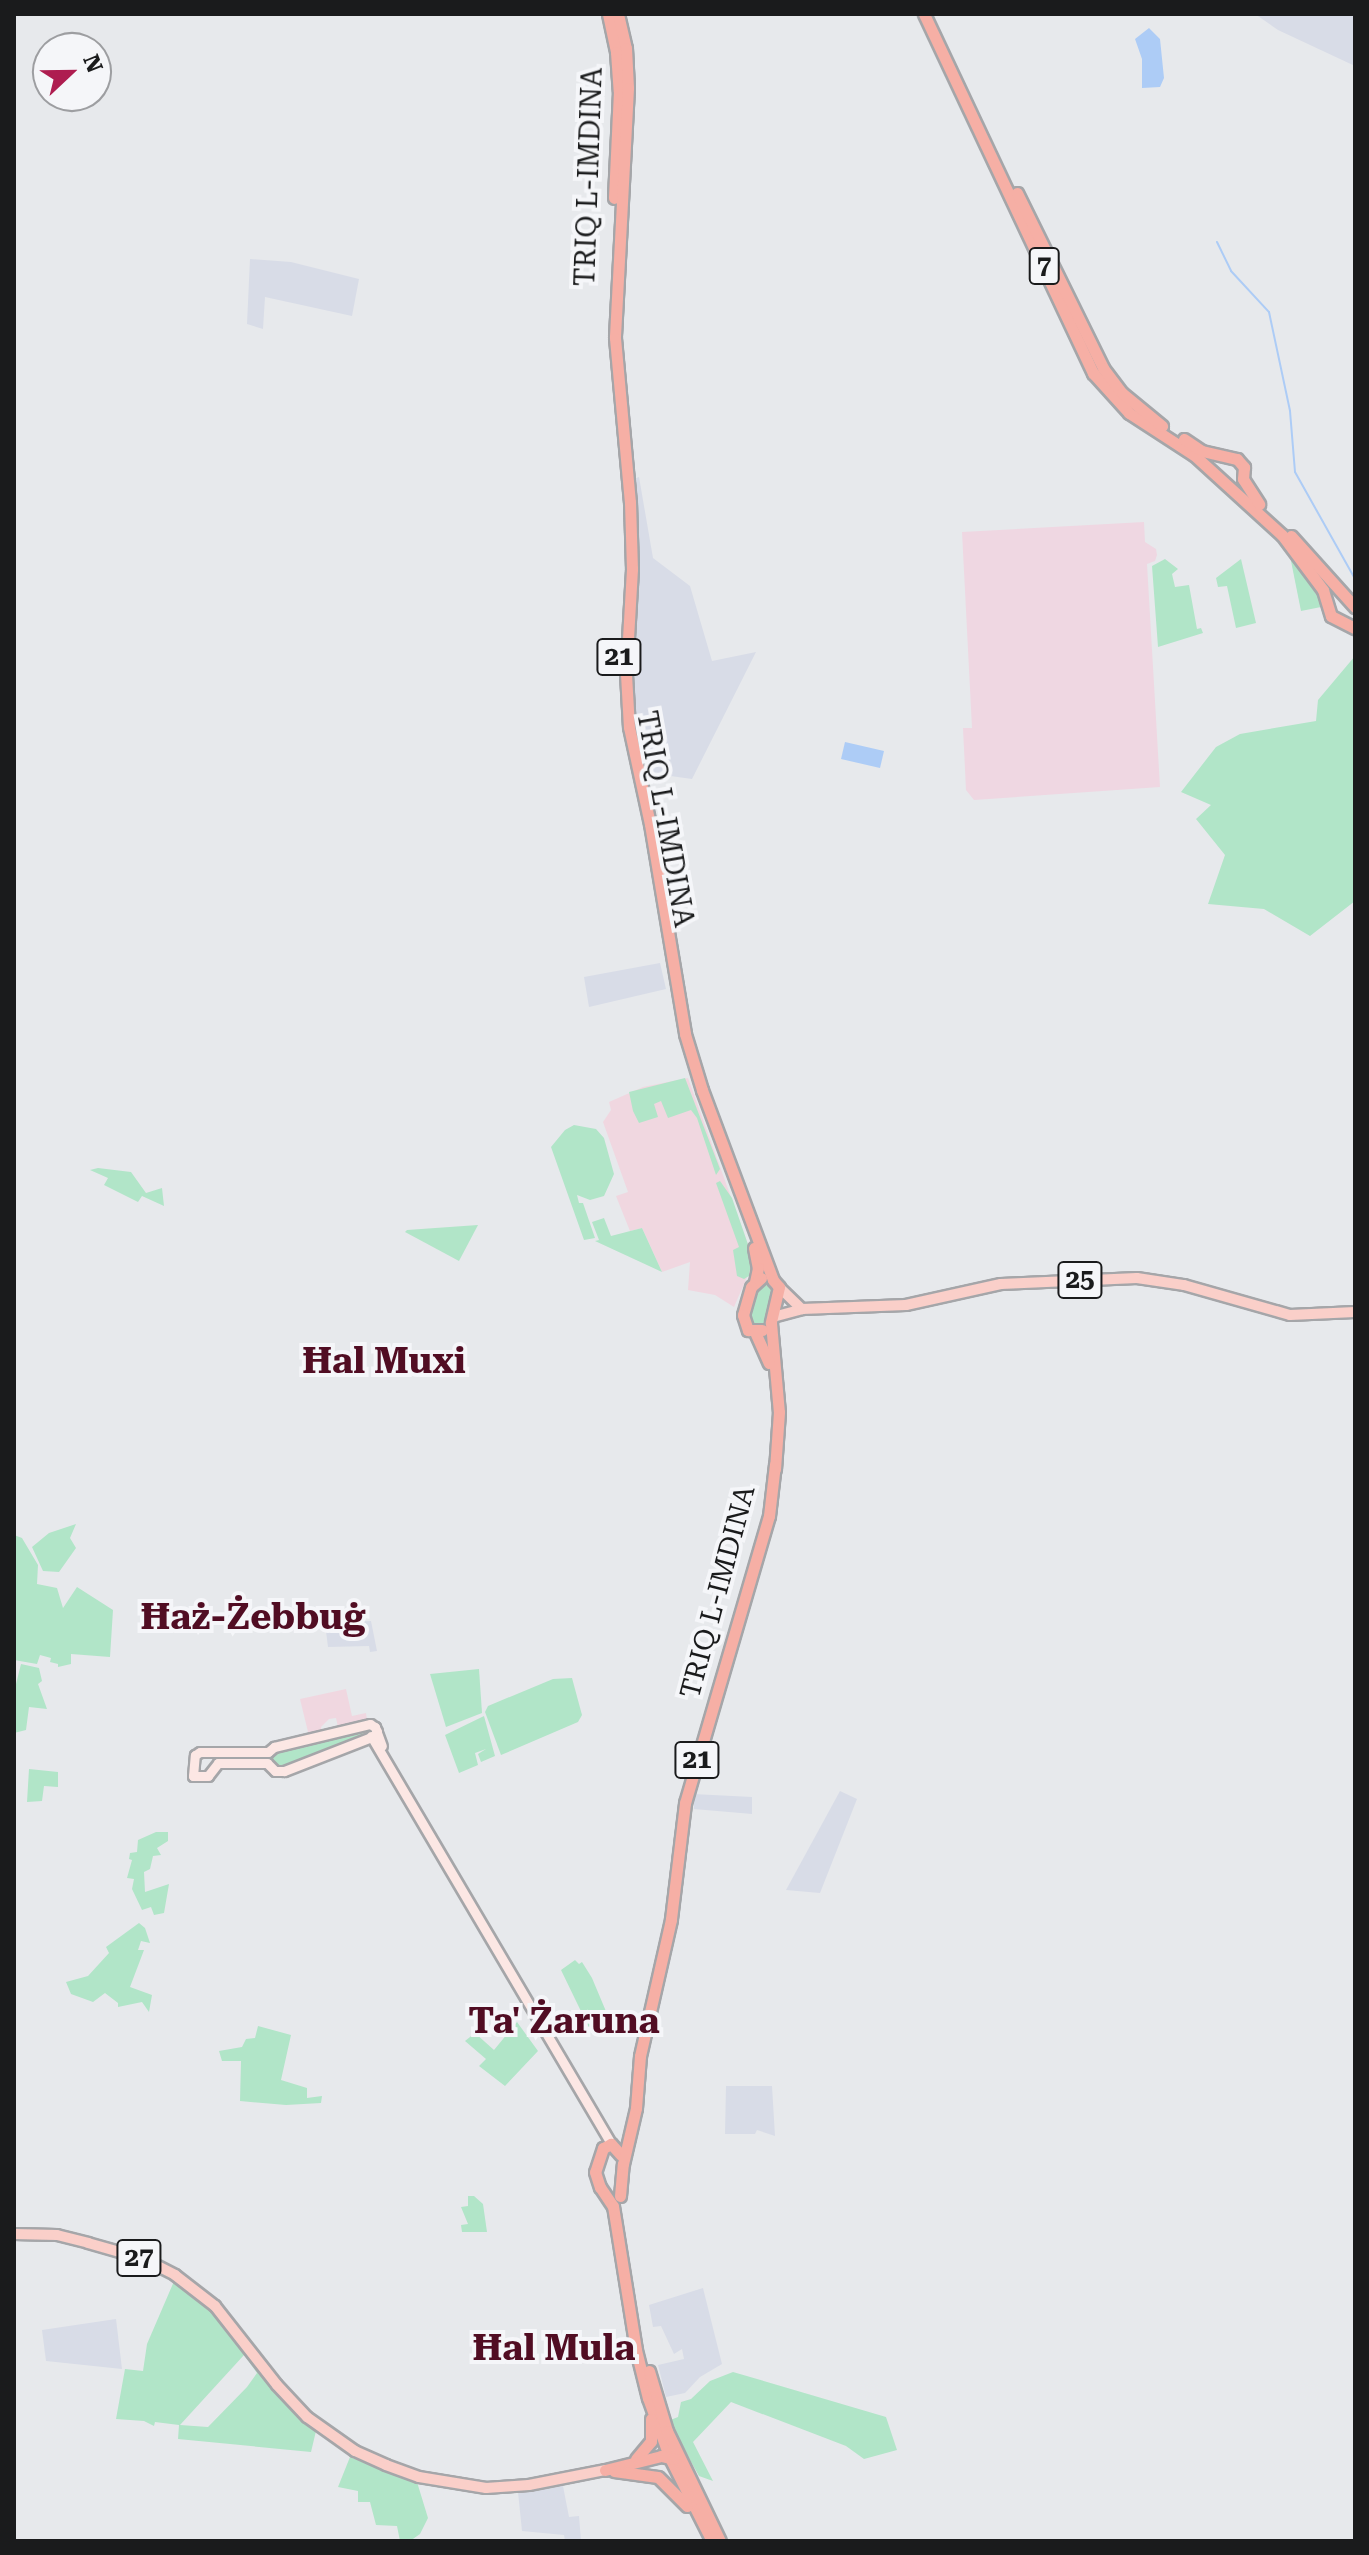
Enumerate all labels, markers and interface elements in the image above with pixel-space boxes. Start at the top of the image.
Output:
north arrow [32,32,112,112]
text: N [78,51,108,76]
street label: TRIQ L-IMDINA [568,67,610,287]
road number: 7 [1028,244,1060,288]
road number: 21 [595,635,643,679]
street label: TRIQ L-IMDINA [629,708,701,930]
road number: 25 [1056,1258,1104,1302]
district label: Ħal Muxi [302,1340,466,1384]
street label: TRIQ L-IMDINA [673,1482,763,1702]
district label: Ħaż-Żebbuġ [141,1596,365,1640]
road number: 21 [673,1738,721,1782]
district label: Ta' Żaruna [468,2000,660,2044]
road number: 27 [115,2236,163,2280]
district label: Ħal Mula [473,2327,635,2371]

